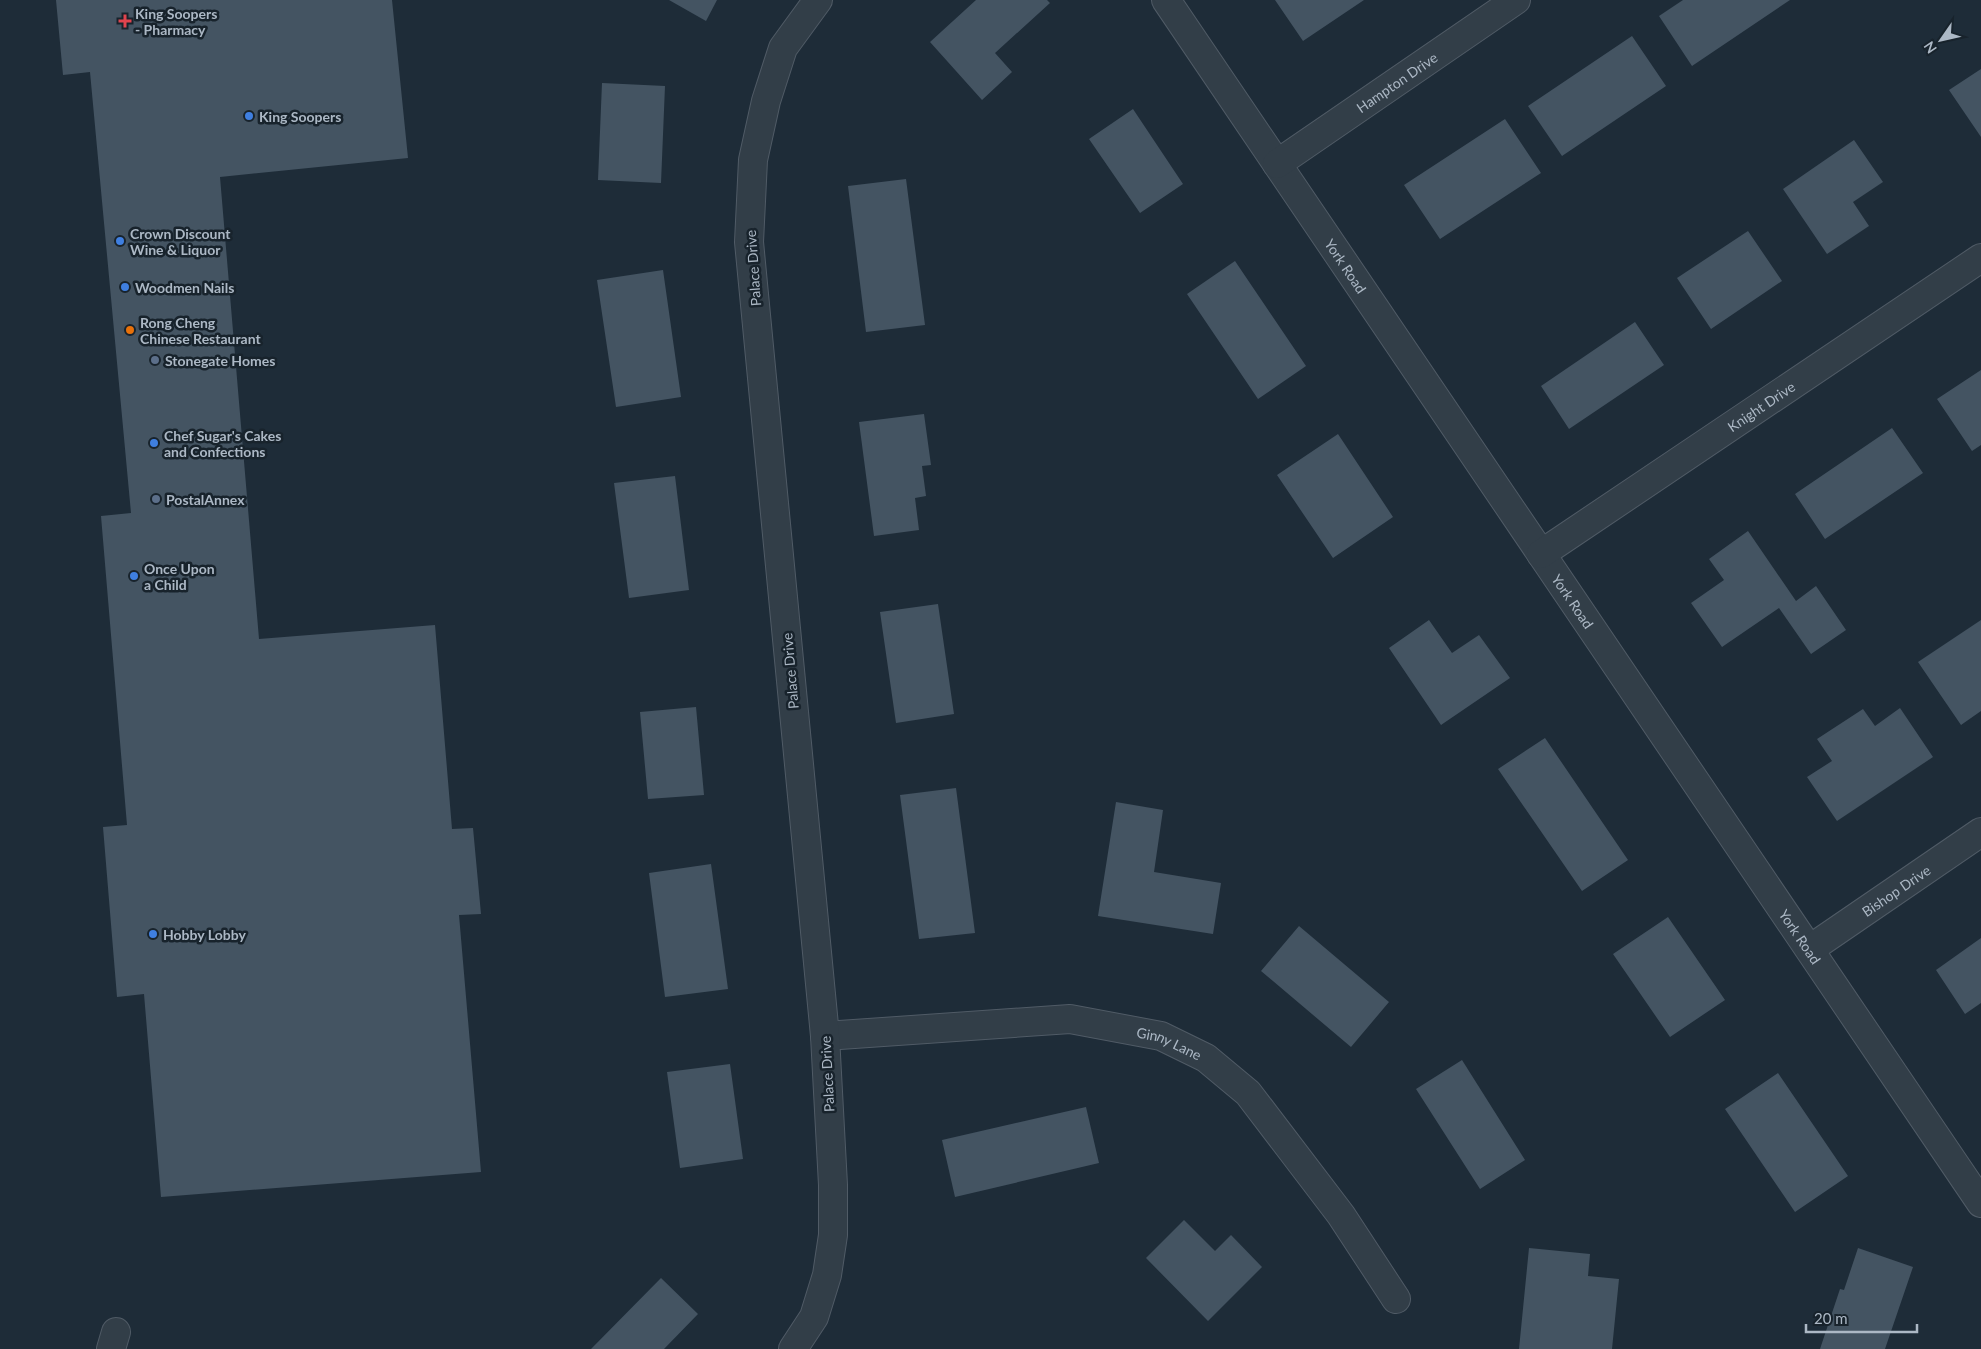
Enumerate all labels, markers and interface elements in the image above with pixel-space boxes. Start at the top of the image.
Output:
place label: King Soopers - Pharmacy [135,5,217,38]
marker: King Soopers - Pharmacy [119,15,131,27]
north arrow [1916,15,1966,65]
text: N [1920,38,1940,57]
street label: Hampton Drive [1353,48,1440,116]
place label: King Soopers [259,108,341,125]
marker: King Soopers [243,110,255,122]
place label: Crown Discount Wine & Liquor [130,225,231,258]
street label: Palace Drive [742,229,764,307]
marker: Crown Discount Wine & Liquor [114,235,126,247]
street label: York Road [1322,235,1370,296]
place label: Woodmen Nails [135,279,234,296]
marker: Woodmen Nails [119,281,131,293]
place label: Rong Cheng Chinese Restaurant [140,314,262,347]
marker: Rong Cheng Chinese Restaurant [124,324,136,336]
place label: Stonegate Homes [165,352,275,369]
marker: Stonegate Homes [149,354,161,366]
street label: Knight Drive [1724,377,1798,435]
place label: Chef Sugar's Cakes and Confections [164,427,281,460]
marker: Chef Sugar's Cakes and Confections [148,437,160,449]
place label: PostalAnnex [166,491,245,508]
marker: PostalAnnex [150,493,162,505]
place label: Once Upon a Child [144,560,215,593]
marker: Once Upon a Child [128,570,140,582]
street label: York Road [1549,571,1598,632]
street label: Palace Drive [778,632,802,710]
street label: Bishop Drive [1858,861,1933,920]
street label: York Road [1776,906,1825,967]
place label: Hobby Lobby [163,926,246,943]
marker: Hobby Lobby [147,928,159,940]
street label: Ginny Lane [1135,1023,1205,1063]
street label: Palace Drive [817,1035,837,1113]
scale bar [1806,1302,1917,1334]
text: 20 m [1814,1309,1848,1327]

